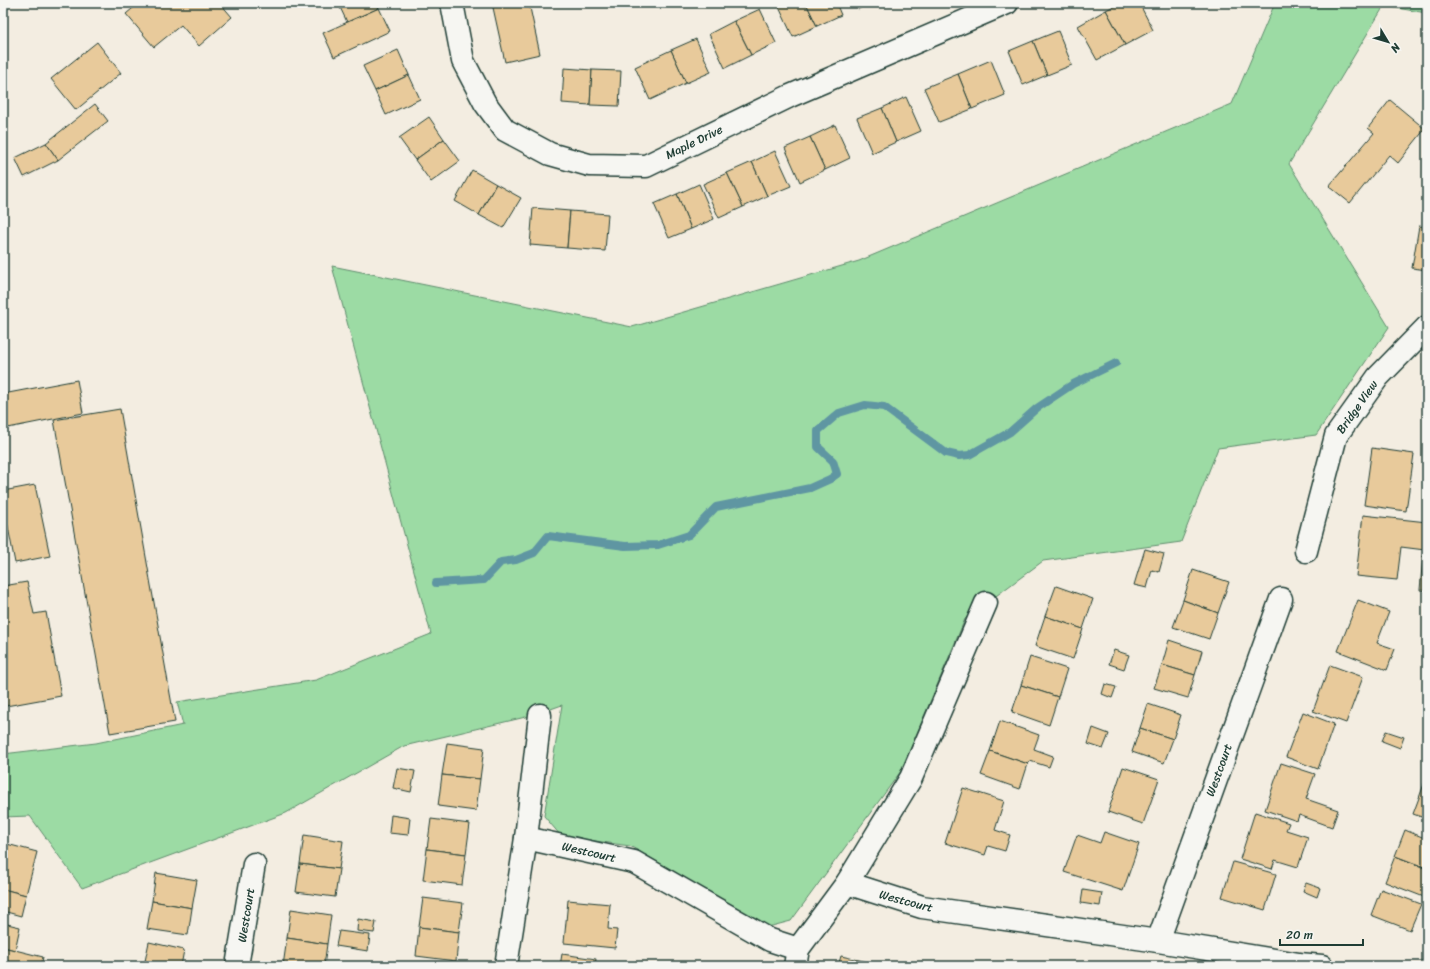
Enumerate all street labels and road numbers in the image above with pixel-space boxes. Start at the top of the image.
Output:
street label: Maple Drive [661,119,727,165]
street label: Bridge View [1330,375,1384,439]
street label: Westcourt [1199,740,1239,800]
street label: Westcourt [560,835,618,869]
street label: Westcourt [877,883,935,919]
street label: Westcourt [231,886,261,944]

